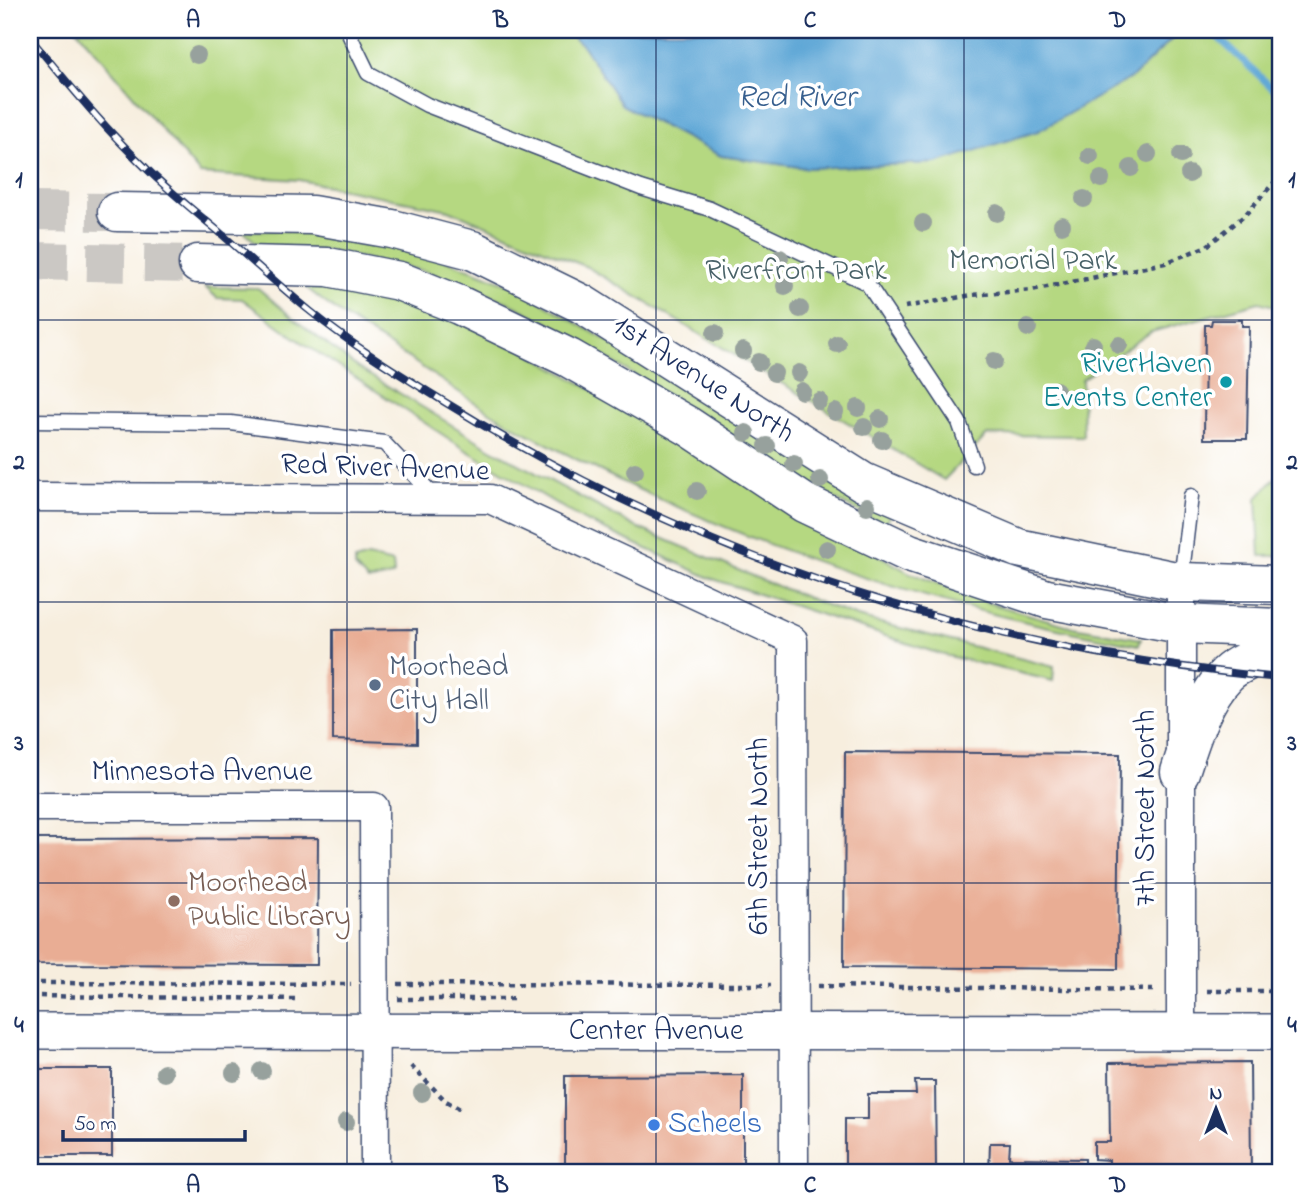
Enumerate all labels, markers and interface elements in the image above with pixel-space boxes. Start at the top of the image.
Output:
text: A [186,5,200,38]
text: B [492,5,509,38]
text: C [804,5,817,38]
text: D [1109,5,1126,38]
water label: Red River [736,75,860,122]
text: 1 [15,165,23,198]
text: 1 [1288,165,1296,198]
park label: Memorial Park [949,240,1118,284]
park label: Riverfront Park [705,250,888,294]
street label: 1st Avenue North [603,305,803,455]
place label: RiverHaven Events Center [1043,343,1213,421]
marker: RiverHaven Events Center [1218,374,1234,390]
street label: Red River Avenue [280,443,491,495]
text: 2 [12,447,25,480]
text: 2 [1285,447,1298,480]
place label: Moorhead City Hall [389,646,509,724]
marker: Moorhead City Hall [367,677,383,693]
street label: 7th Street North [1125,710,1169,906]
text: 3 [13,728,24,761]
text: 3 [1286,728,1297,761]
street label: 6th Street North [738,737,782,935]
street label: Minnesota Avenue [92,751,313,795]
place label: Moorhead Public Library [188,862,351,940]
marker: Moorhead Public Library [166,893,182,909]
text: 4 [14,1010,24,1043]
street label: Center Avenue [569,1010,744,1054]
text: 4 [1287,1010,1297,1043]
north arrow [1182,1074,1252,1144]
text: N [1210,1081,1223,1108]
scale bar [63,1098,245,1142]
place label: Scheels [668,1103,762,1147]
text: 50 m [74,1110,117,1140]
marker: Scheels [646,1117,662,1133]
text: A [186,1170,200,1203]
text: B [492,1170,509,1203]
text: C [804,1170,817,1203]
text: D [1109,1170,1126,1203]

